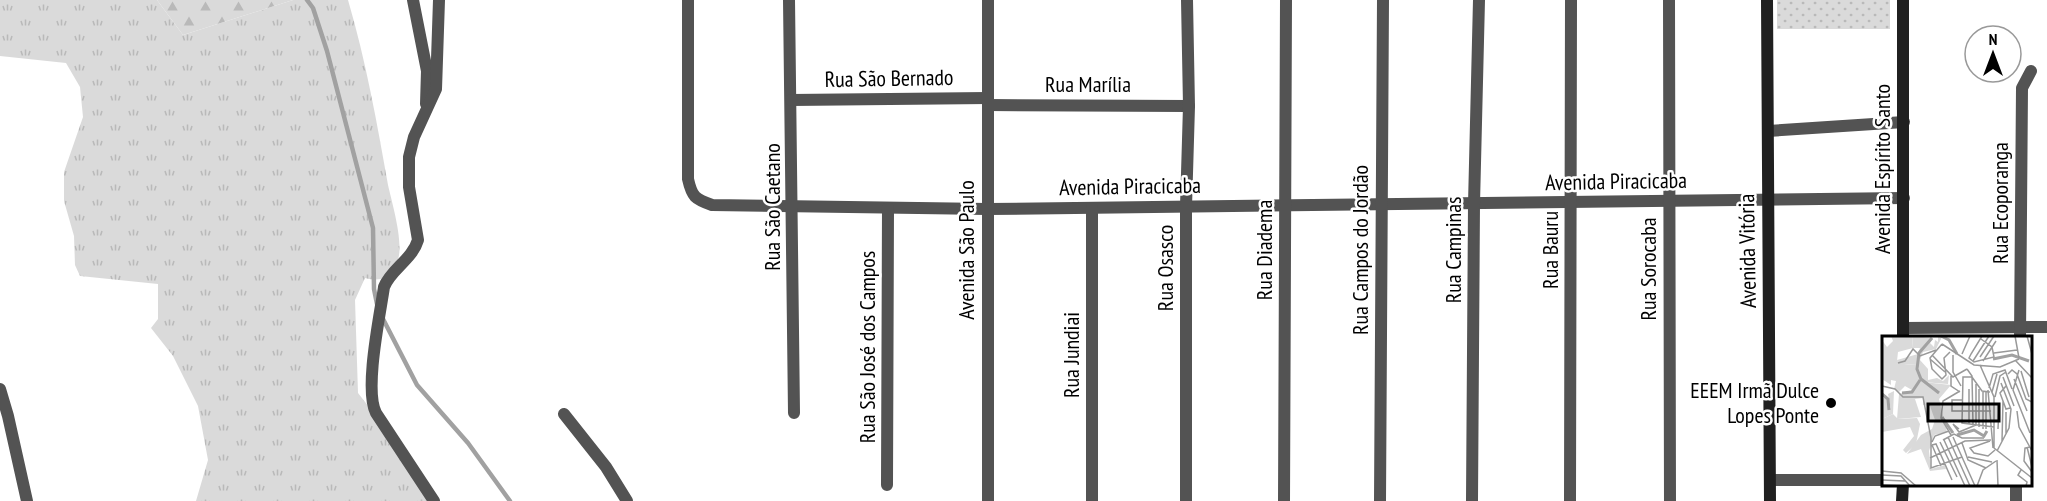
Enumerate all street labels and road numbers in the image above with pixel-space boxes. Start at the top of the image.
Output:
street label: Rua São Bernado [824,63,954,93]
street label: Rua Marília [1045,70,1131,98]
street label: Avenida Espírito Santo [1868,84,1896,254]
street label: Rua Ecoporanga [1986,142,2014,264]
street label: Rua São Caetano [758,143,786,271]
street label: Rua Campos do Jordão [1346,165,1374,335]
street label: Avenida Piracicaba [1545,166,1687,196]
street label: Avenida Piracicaba [1059,171,1201,201]
street label: Avenida São Paulo [952,180,980,320]
street label: Avenida Vitória [1732,194,1762,308]
street label: Rua Campinas [1439,197,1467,303]
street label: Rua Diadema [1250,200,1278,300]
street label: Rua Bauru [1536,211,1564,289]
street label: Rua Sorocaba [1634,217,1662,321]
street label: Rua Osasco [1151,225,1179,311]
street label: Rua São José dos Campos [853,251,881,443]
street label: Rua Jundiai [1057,312,1085,398]

